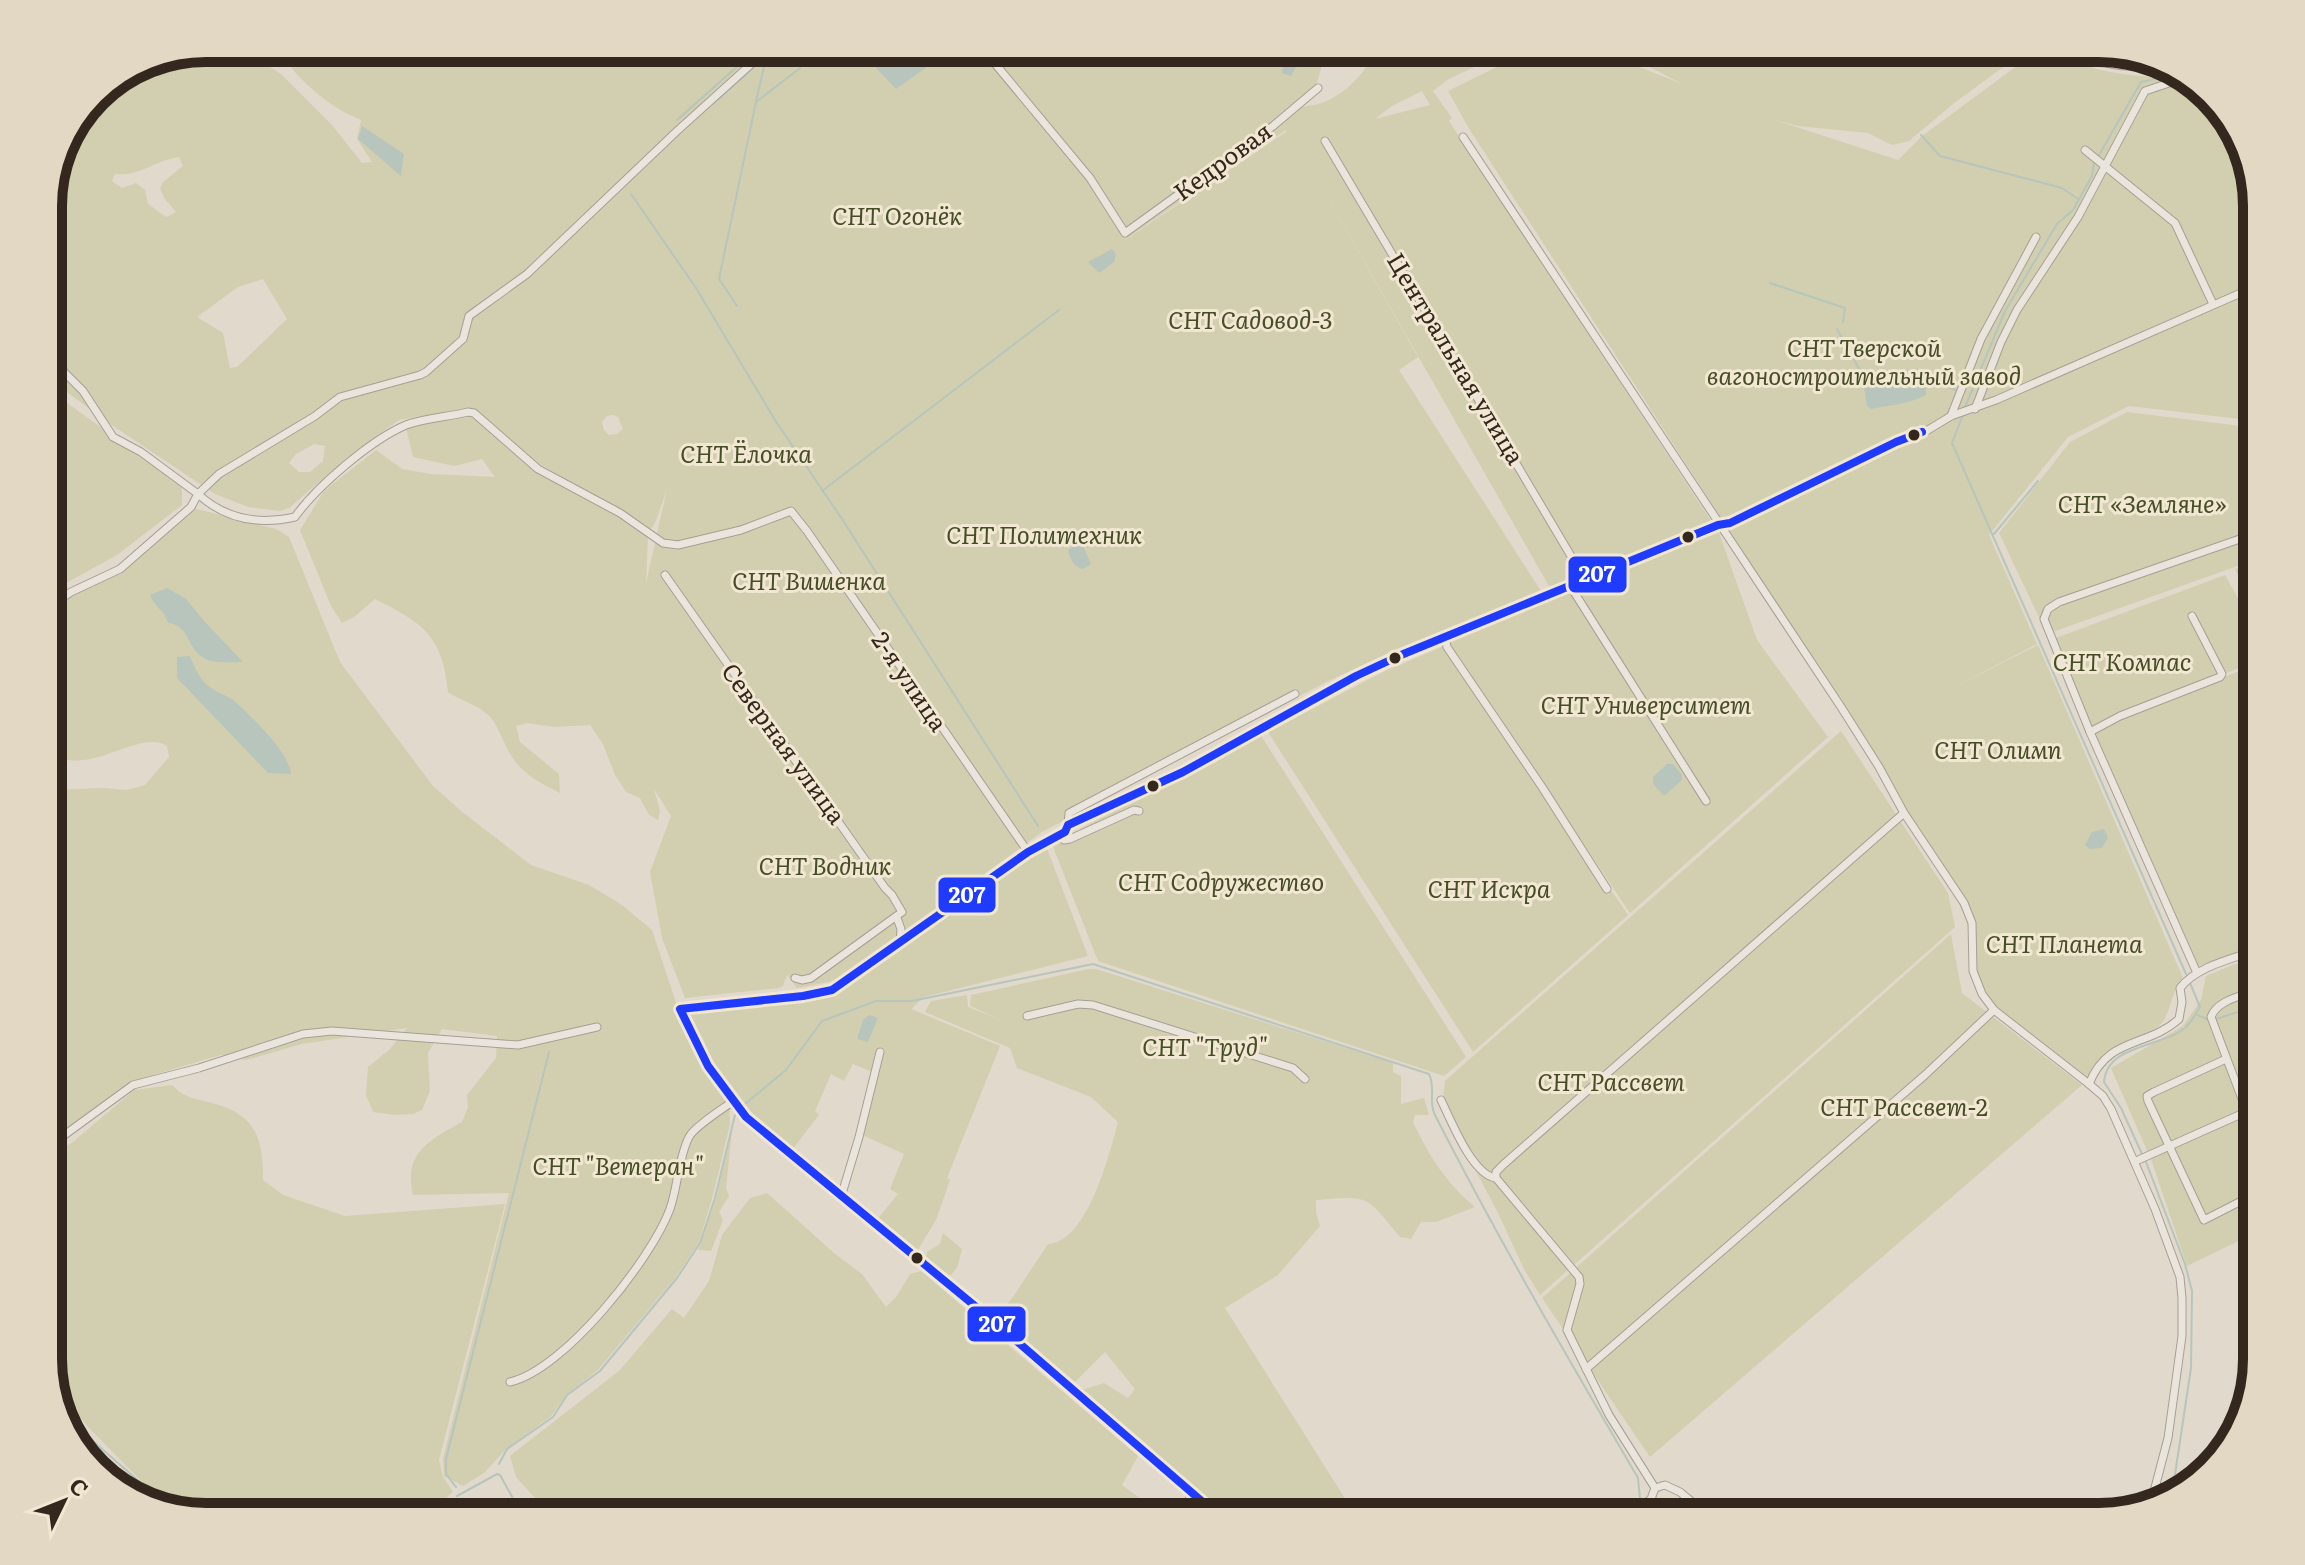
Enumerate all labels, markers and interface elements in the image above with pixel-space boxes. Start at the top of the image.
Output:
street label: Кедровая [1165,112,1278,208]
park label: СНТ Огонёк [832,197,962,232]
street label: Центральная улица [1380,245,1534,470]
park label: СНТ Садовод-3 [1168,301,1332,336]
park label: СНТ Тверской вагоностроительный завод [1707,329,2021,392]
unlabelled marker [1906,427,1922,443]
park label: СНТ Ёлочка [680,435,812,470]
park label: СНТ «Земляне» [2058,485,2226,520]
park label: СНТ Политехник [946,516,1142,551]
unlabelled marker [1680,529,1696,545]
line badge: 207 [1567,555,1628,594]
text: 207 [1578,556,1616,589]
park label: СНТ Вишенка [732,562,886,597]
street label: 2-я улица [865,624,957,738]
park label: СНТ Компас [2052,643,2192,678]
unlabelled marker [1387,650,1403,666]
street label: Северная улица [715,655,856,830]
park label: СНТ Университет [1541,686,1751,721]
park label: СНТ Олимп [1934,731,2062,766]
unlabelled marker [1145,778,1161,794]
park label: СНТ Водник [759,847,891,882]
park label: СНТ Содружество [1118,863,1324,898]
park label: СНТ Искра [1428,870,1551,905]
line badge: 207 [937,876,997,914]
text: 207 [948,877,986,910]
park label: СНТ Планета [1985,925,2143,960]
park label: СНТ "Труд" [1142,1028,1268,1063]
park label: СНТ Рассвет [1537,1063,1685,1098]
park label: СНТ Рассвет-2 [1820,1088,1988,1123]
park label: СНТ "Ветеран" [532,1147,704,1182]
unlabelled marker [909,1250,925,1266]
line badge: 207 [966,1305,1027,1343]
text: 207 [978,1306,1016,1339]
north arrow [24,1461,104,1541]
text: С [62,1469,97,1503]

